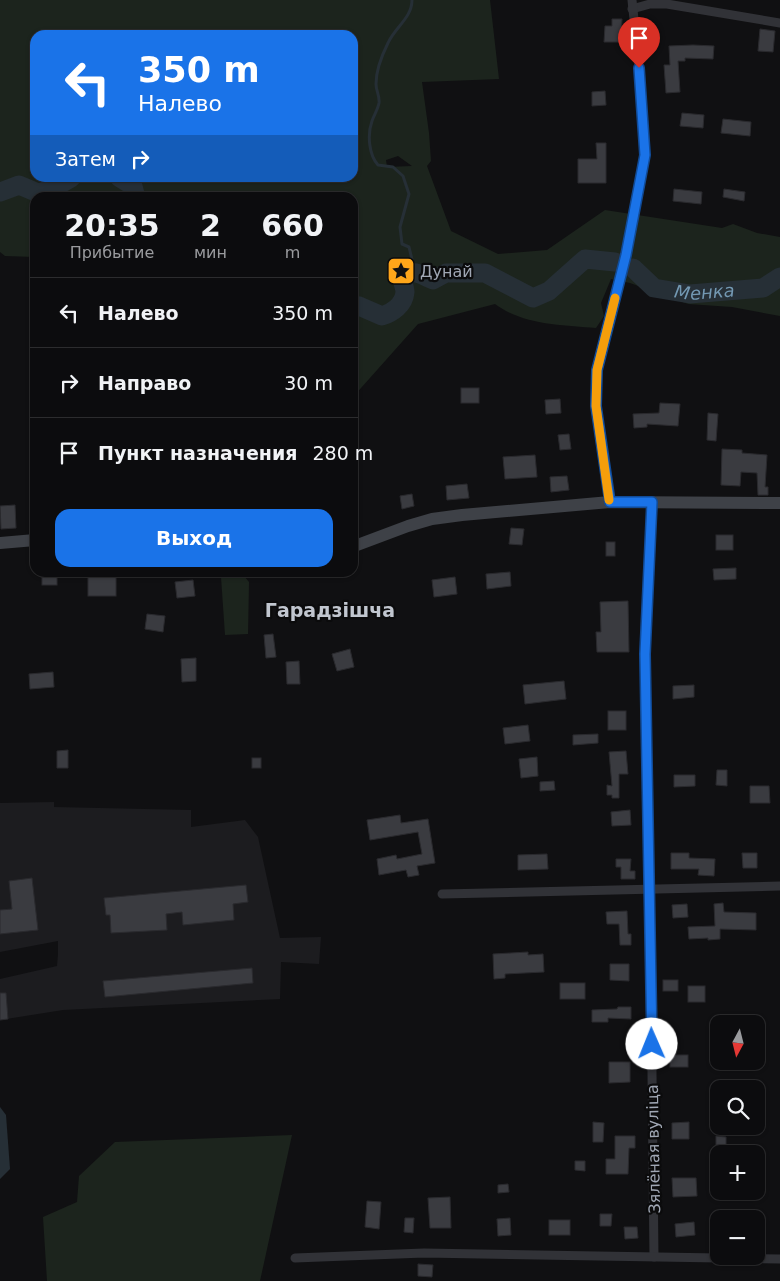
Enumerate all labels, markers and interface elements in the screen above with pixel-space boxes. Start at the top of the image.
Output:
pin [618,17,660,68]
icon: arrive [625,24,653,52]
icon: left [55,50,120,115]
text: 350 m [138,50,260,90]
text: Налево [138,91,222,116]
icon: right [126,145,154,173]
text: Затем [55,148,116,170]
text: 20:35 [64,208,160,243]
text: 2 [200,208,221,243]
text: 660 [261,208,324,243]
text: Прибытие [70,243,154,262]
text: мин [194,243,227,262]
text: m [285,243,300,262]
place icon: Дунай [386,256,416,286]
place label: Дунай [420,262,473,281]
water label: Менка [673,279,735,304]
icon: left [55,299,83,327]
text: Налево [98,302,179,324]
text: 350 m [272,302,333,324]
icon: right [55,369,83,397]
text: Направо [98,372,191,394]
text: 30 m [284,372,333,394]
icon: arrive [55,439,83,467]
text: Пункт назначения [98,442,297,464]
text: 280 m [312,442,373,464]
button: Выход [55,509,333,567]
district label: Гарадзішча [265,599,395,621]
north arrow [710,1015,765,1070]
map controls [710,1015,765,1265]
position arrow [625,1017,677,1069]
button: search [710,1080,765,1135]
street label: Зялёная вуліца [643,1084,664,1214]
button: + [710,1145,765,1200]
button: − [710,1210,765,1265]

